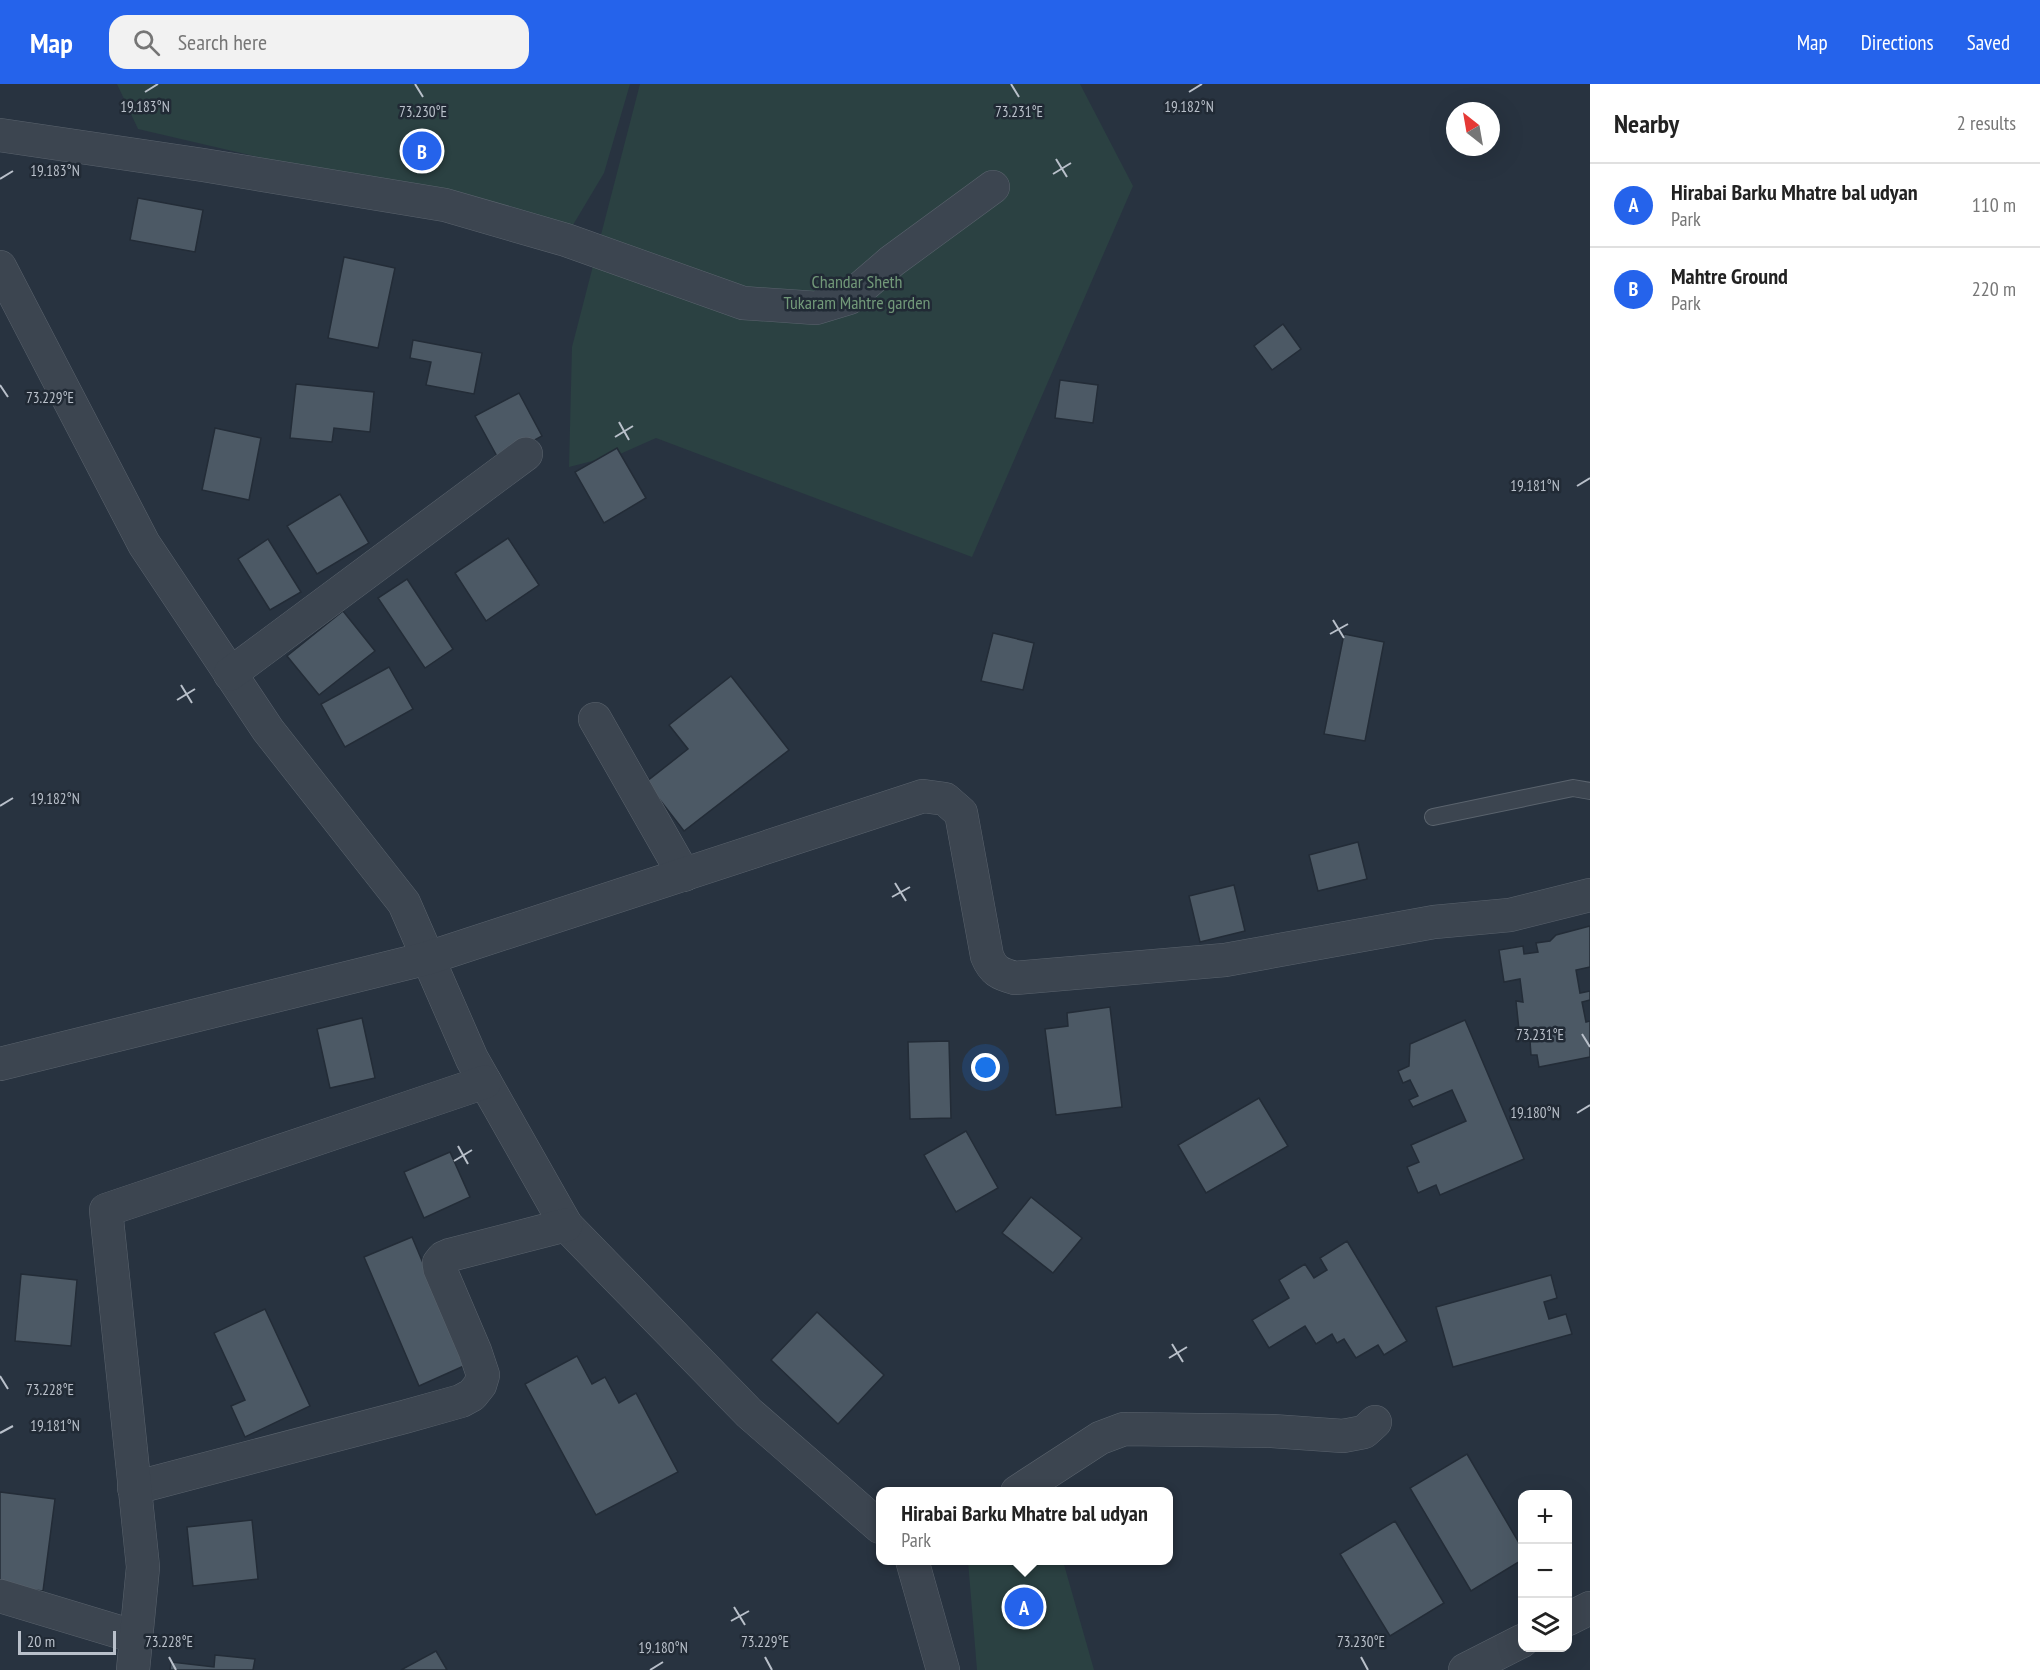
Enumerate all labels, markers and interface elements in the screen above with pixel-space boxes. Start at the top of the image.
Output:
search box [109,15,529,69]
text: Map [30,24,73,61]
icon: search [130,26,163,59]
text: Search here [178,28,267,56]
text: Map [1797,29,1828,56]
text: Directions [1861,29,1934,56]
text: Saved [1967,29,2010,56]
text: 19.183°N [120,97,170,116]
text: 19.182°N [1164,97,1214,116]
text: 73.230°E [399,102,447,121]
text: 73.231°E [995,102,1043,121]
north arrow [1446,102,1500,156]
text: Nearby [1614,107,1679,140]
text: 2 results [1957,110,2016,136]
pin: B [402,128,442,174]
text: 19.183°N [30,161,80,180]
text: Hirabai Barku Mhatre bal udyan [1671,178,1918,206]
text: A [1628,192,1639,218]
text: 110 m [1972,192,2016,218]
text: Park [1671,206,1701,232]
text: Mahtre Ground [1671,262,1788,290]
park label: Chandar Sheth Tukaram Mahtre garden [784,270,930,314]
text: B [1629,276,1638,302]
text: 220 m [1972,276,2016,302]
text: Park [1671,290,1701,316]
text: 73.229°E [26,388,74,407]
text: 19.181°N [1510,476,1560,495]
text: 19.182°N [30,789,80,808]
text: 73.231°E [1516,1025,1564,1044]
your location [971,1053,1000,1082]
text: 19.180°N [1510,1103,1560,1122]
text: 73.228°E [26,1380,74,1399]
text: 19.181°N [30,1416,80,1435]
popup [876,1487,1173,1565]
map controls [1518,1490,1572,1652]
button: + [1518,1490,1572,1544]
text: Hirabai Barku Mhatre bal udyan [901,1499,1148,1527]
text: Park [901,1527,931,1553]
button: − [1518,1544,1572,1598]
pin: A [1004,1584,1044,1630]
button: layers [1518,1598,1572,1652]
scale bar [18,1628,116,1656]
text: 20 m [27,1631,55,1651]
text: 73.228°E [145,1632,193,1651]
text: 73.229°E [741,1632,789,1651]
text: 73.230°E [1337,1632,1385,1651]
text: 19.180°N [638,1638,688,1657]

